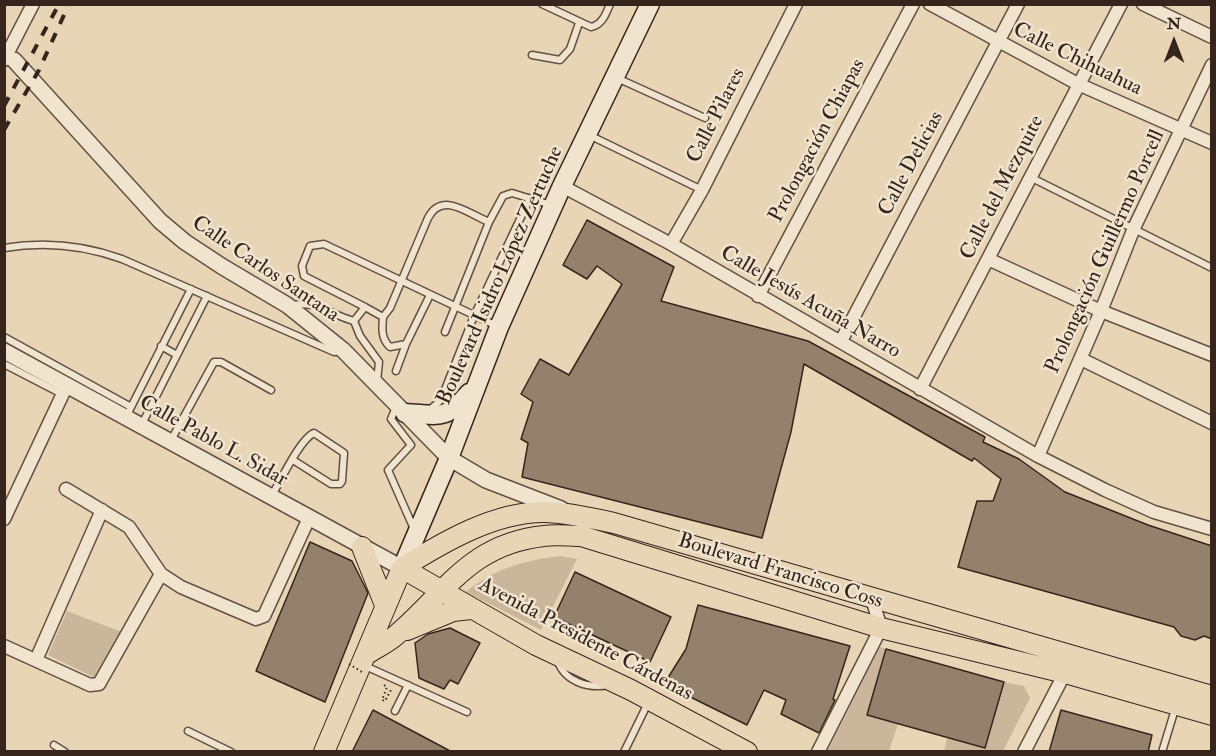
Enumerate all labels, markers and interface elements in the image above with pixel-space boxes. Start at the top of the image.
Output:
north arrow [1144,12,1204,72]
text: N [1167,14,1181,34]
street label: Calle Chihuahua [1008,18,1146,102]
street label: Prolongación Chiapas [764,55,872,227]
street label: Calle Pilares [682,64,752,168]
street label: Calle Delicias [874,108,950,220]
street label: Calle del Mezquite [956,112,1050,264]
street label: Prolongación Guillermo Porcell [1041,126,1171,378]
street label: Boulevard Isidro López Zertuche [432,143,570,409]
street label: Calle Carlos Santana [186,211,344,329]
street label: Calle Jesús Acuña Narro [716,241,904,365]
street label: Calle Pablo L. Sidar [134,391,292,493]
street label: Boulevard Francisco Coss [675,529,885,615]
street label: Avenida Presidente Cárdenas [474,573,696,707]

